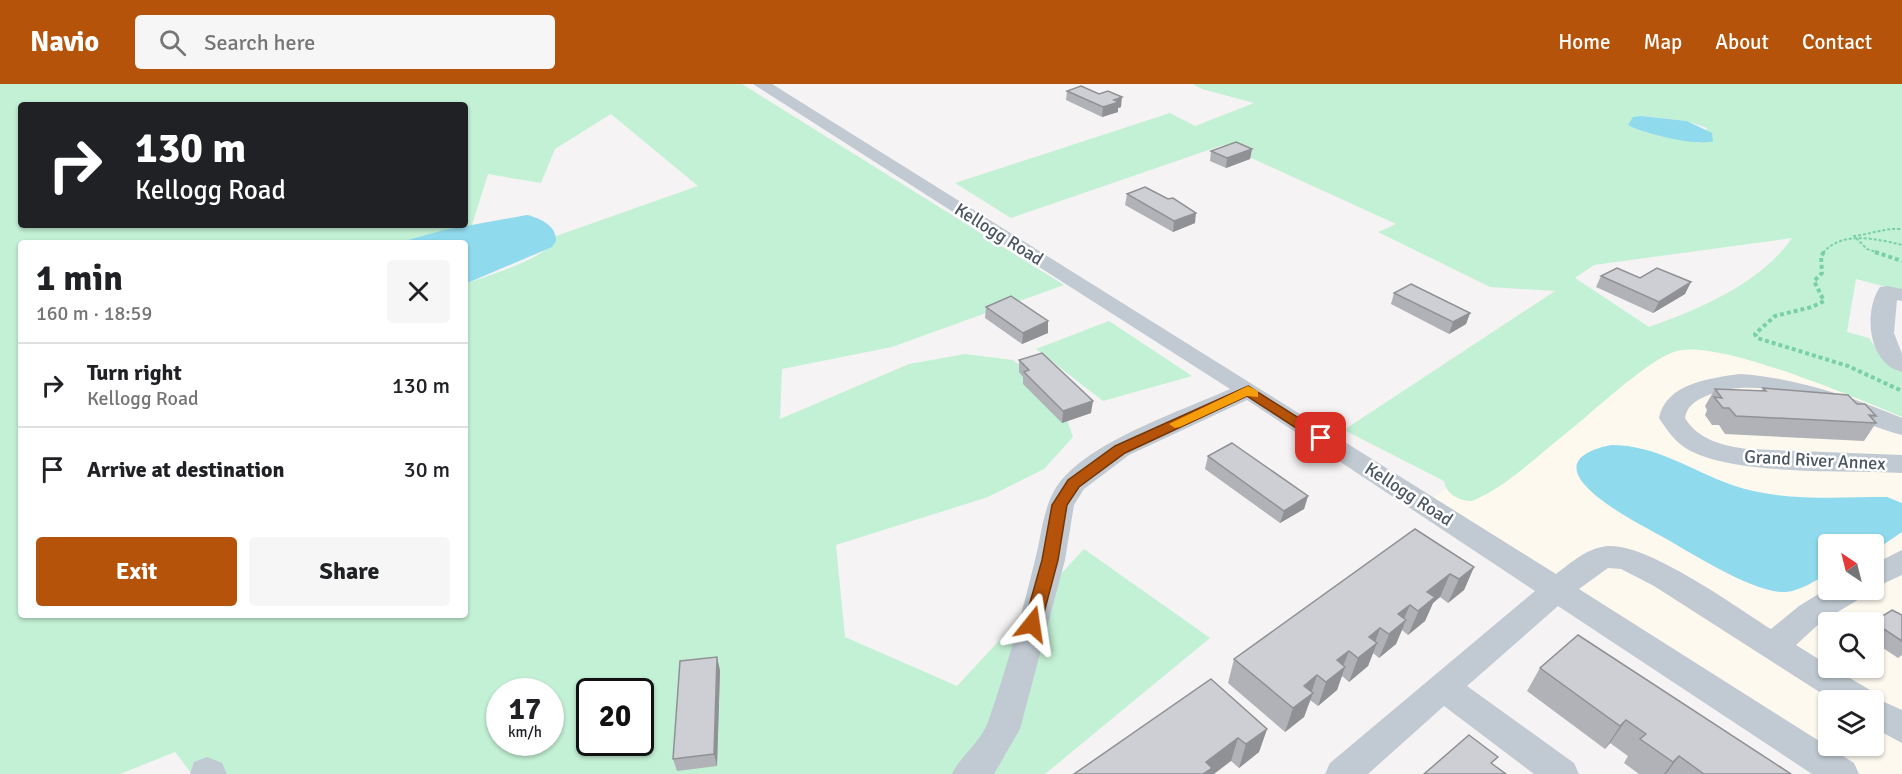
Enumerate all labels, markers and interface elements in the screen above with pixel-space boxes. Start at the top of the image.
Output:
search box [135,15,555,69]
text: Navio [30,25,99,59]
icon: search [156,26,189,59]
text: Search here [204,29,315,56]
text: Home [1558,29,1611,55]
text: Map [1644,29,1682,55]
text: About [1715,29,1769,55]
text: Contact [1802,29,1872,55]
text: 130 m [135,123,246,174]
icon: right [36,126,114,204]
text: Kellogg Road [135,174,286,207]
street label: Kellogg Road [951,198,1047,270]
text: 1 min [36,256,123,301]
button: close [387,260,450,323]
text: 160 m · 18:59 [36,301,152,326]
text: Turn right [87,359,182,386]
icon: right [36,369,69,402]
text: 130 m [392,372,450,399]
text: Kellogg Road [87,386,199,411]
pin [1295,412,1346,463]
icon: arrive [1304,421,1337,454]
street label: Grand River Annex [1744,445,1887,475]
icon: arrive [36,453,69,486]
text: Arrive at destination [87,456,284,483]
text: 30 m [404,456,450,483]
street label: Kellogg Road [1361,457,1457,531]
north arrow [1818,534,1884,600]
map controls [1818,534,1884,756]
button: Exit [36,537,237,606]
button: Share [249,537,450,606]
position arrow [1000,592,1064,656]
button: search [1818,612,1884,678]
speed limit sign: 20 [576,678,654,756]
button: layers [1818,690,1884,756]
text: 17 [509,691,541,728]
text: km/h [508,723,542,741]

